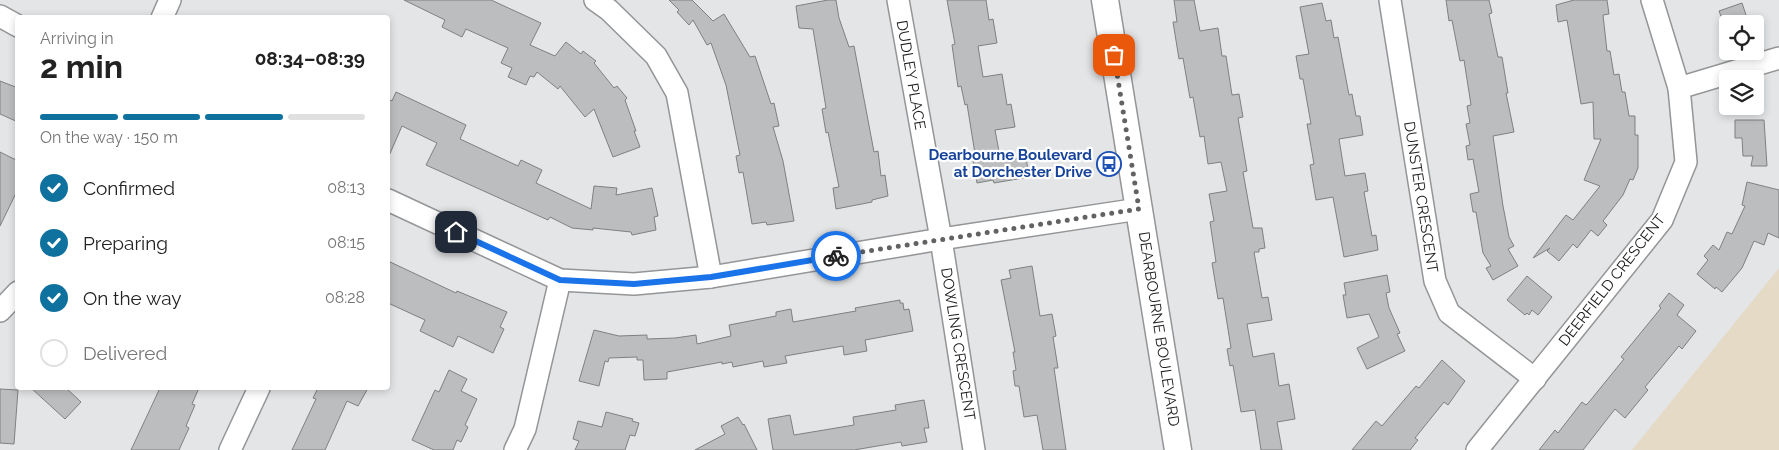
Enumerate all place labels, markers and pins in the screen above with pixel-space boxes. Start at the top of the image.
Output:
pin [1093,34,1135,76]
place label: Dearbourne Boulevard at Dorchester Drive [928,146,1092,181]
bus stop icon: Dearbourne Boulevard at Dorchester Drive [1096,151,1122,177]
pin [435,211,477,253]

